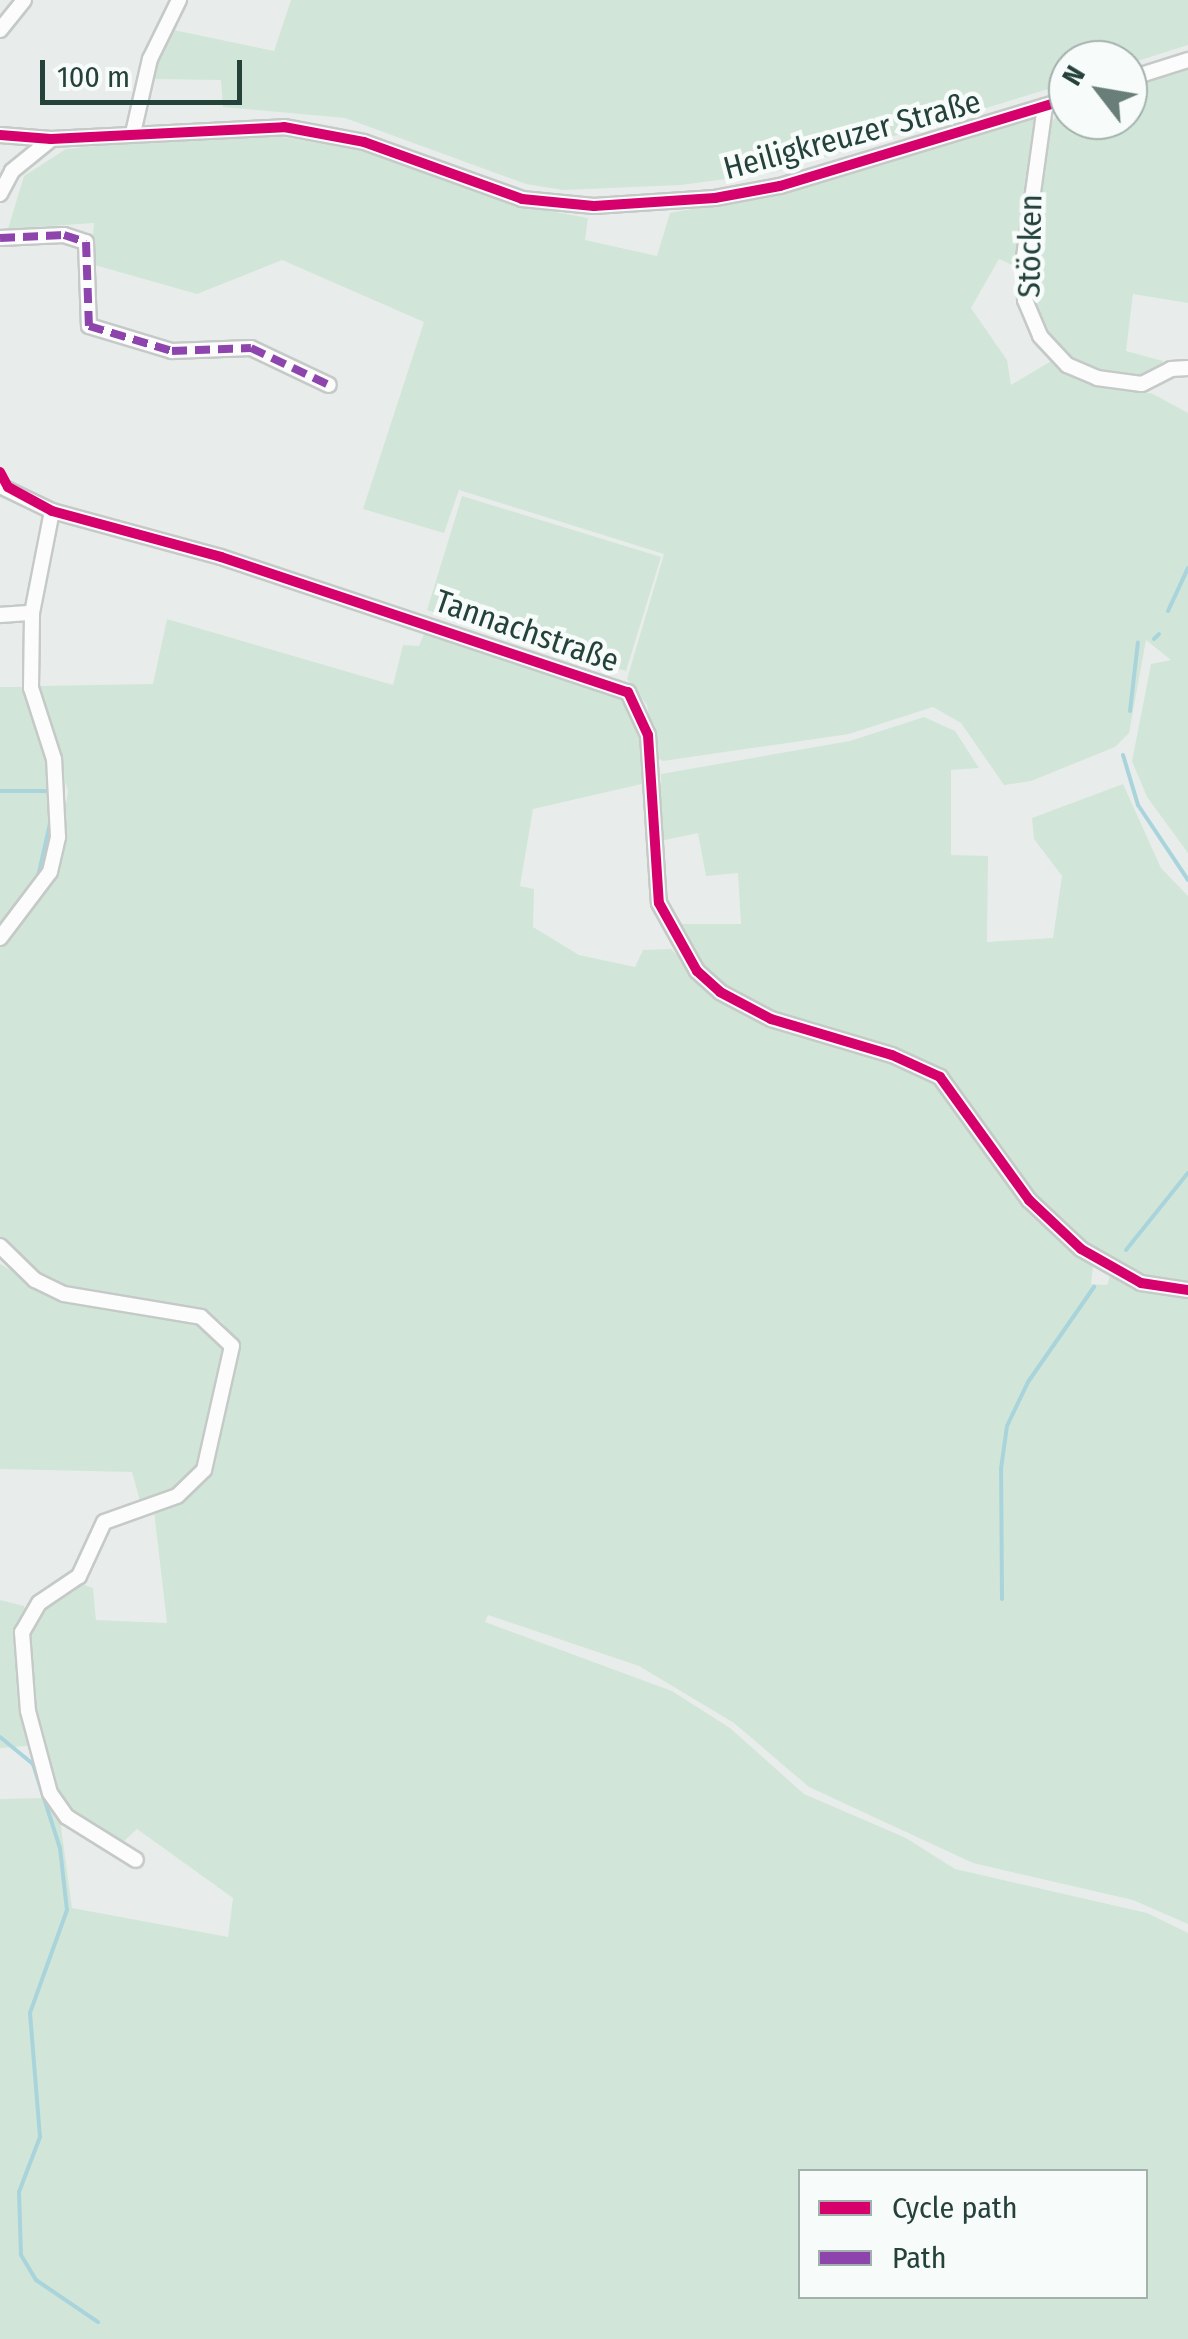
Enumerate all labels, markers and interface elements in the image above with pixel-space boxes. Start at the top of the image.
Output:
scale bar [45,40,248,102]
north arrow [1048,40,1148,140]
text: 100 m [57,59,130,95]
text: N [1055,60,1092,91]
street label: Heiligkreuzer Straße [719,82,985,188]
street label: Stöcken [1010,194,1050,298]
street label: Tannachstraße [430,582,624,680]
legend [798,2169,1148,2299]
text: Cycle path [892,2190,1018,2226]
text: Path [892,2240,946,2276]

